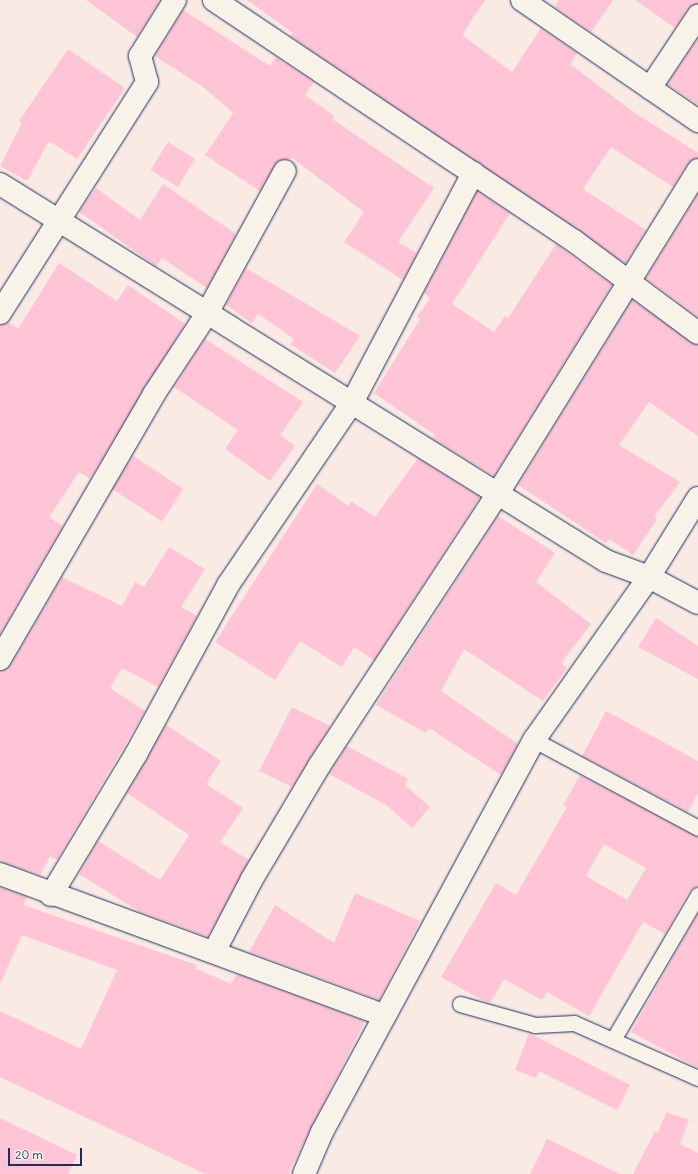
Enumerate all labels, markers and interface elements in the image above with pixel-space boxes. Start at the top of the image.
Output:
scale bar [10,1140,84,1166]
text: 20 m [15,1147,43,1162]

